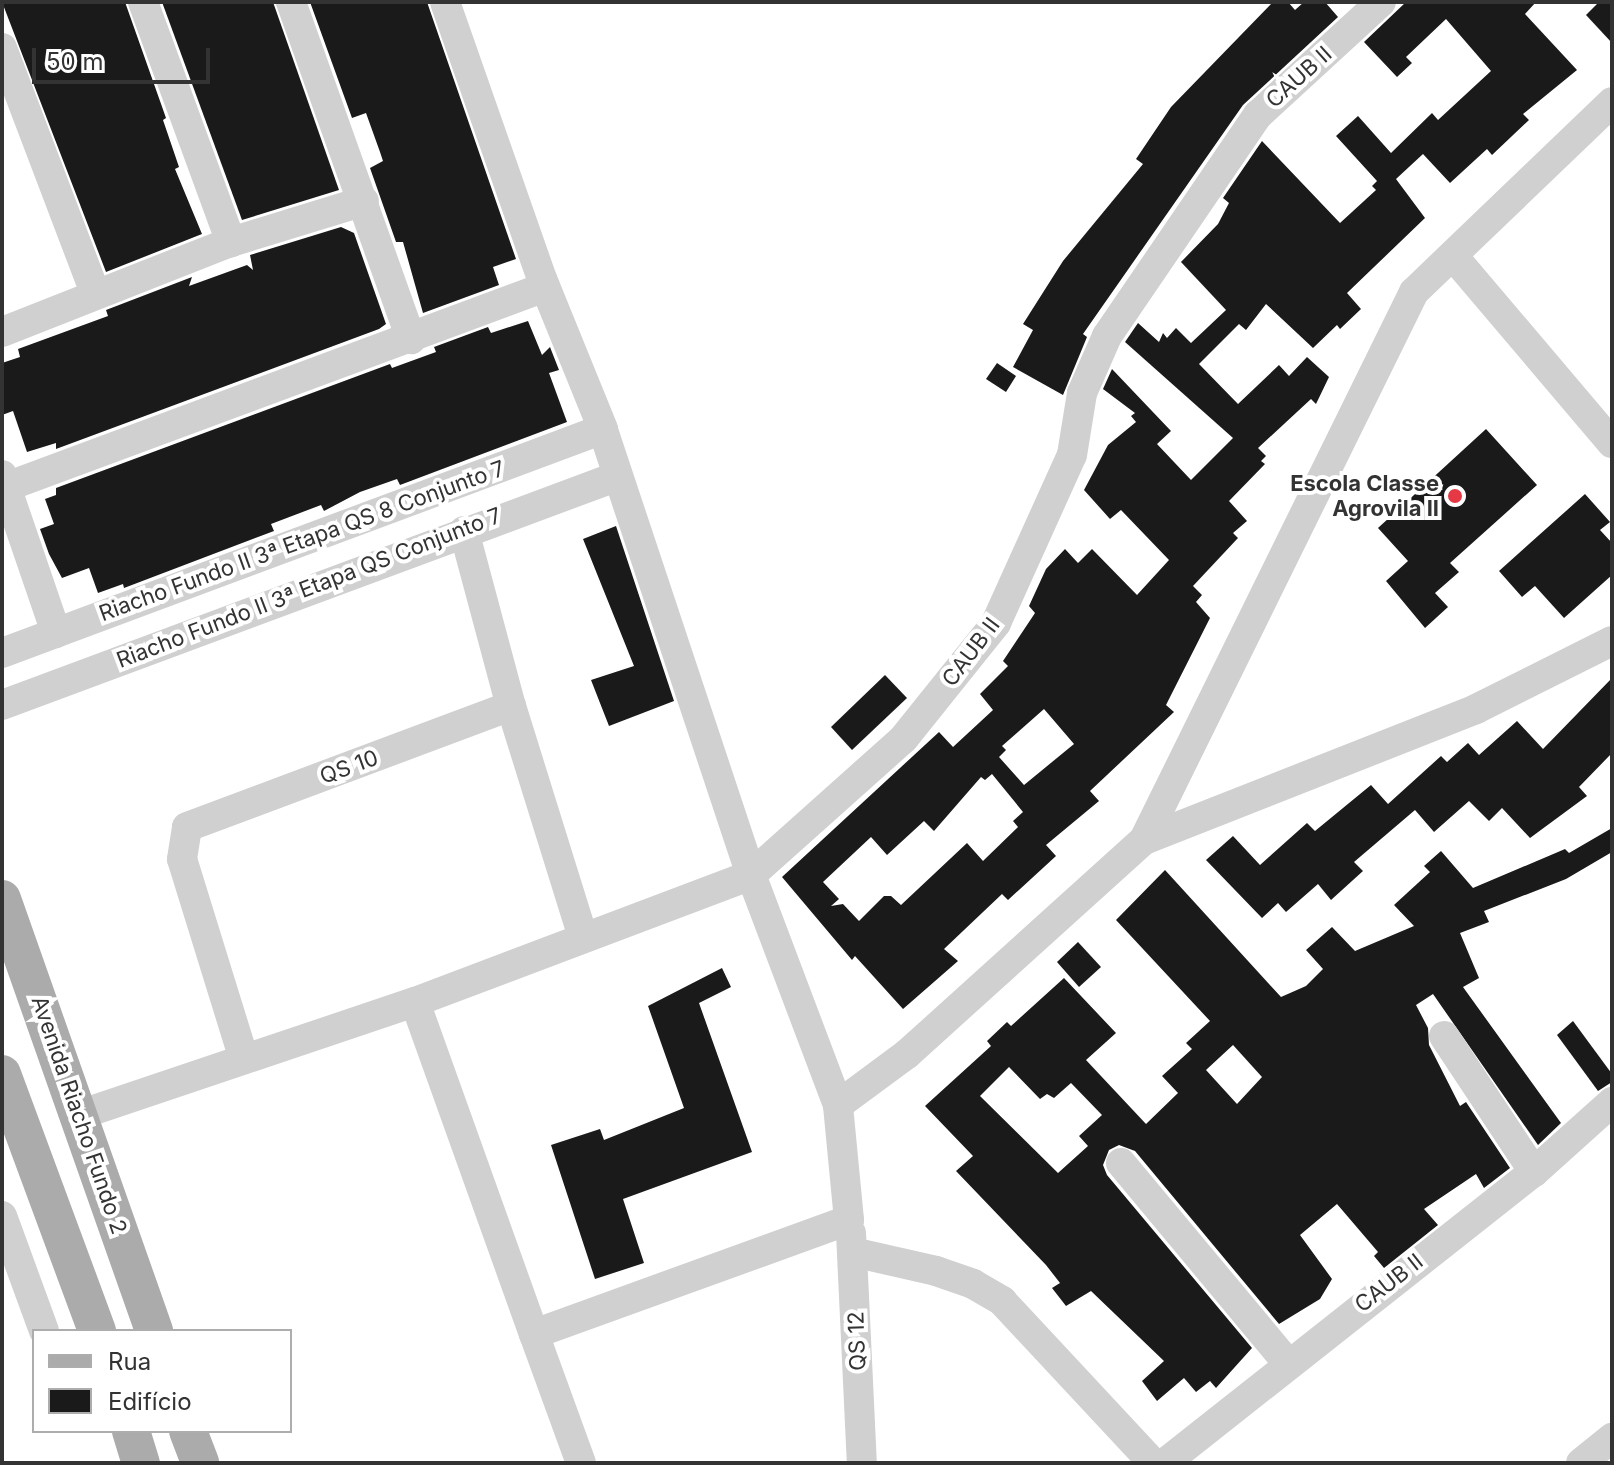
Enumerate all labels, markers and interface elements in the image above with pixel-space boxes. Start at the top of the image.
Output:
scale bar [36,32,214,82]
street label: CAUB II [1261,41,1337,113]
text: 50 m [46,47,104,76]
street label: Riacho Fundo II 3ª Etapa QS 8 Conjunto 7 [95,455,509,627]
place label: Escola Classe Agrovila II [1290,470,1439,522]
marker: Escola Classe Agrovila II [1446,487,1464,505]
street label: Riacho Fundo II 3ª Etapa QS Conjunto 7 [113,502,505,674]
street label: CAUB II [937,612,1005,692]
street label: QS 10 [316,744,382,790]
street label: Avenida Riacho Fundo 2 [26,992,132,1238]
street label: CAUB II [1350,1248,1428,1318]
street label: QS 12 [843,1311,871,1371]
legend [32,1329,292,1433]
text: Rua [108,1347,151,1376]
text: Edifício [108,1387,192,1416]

